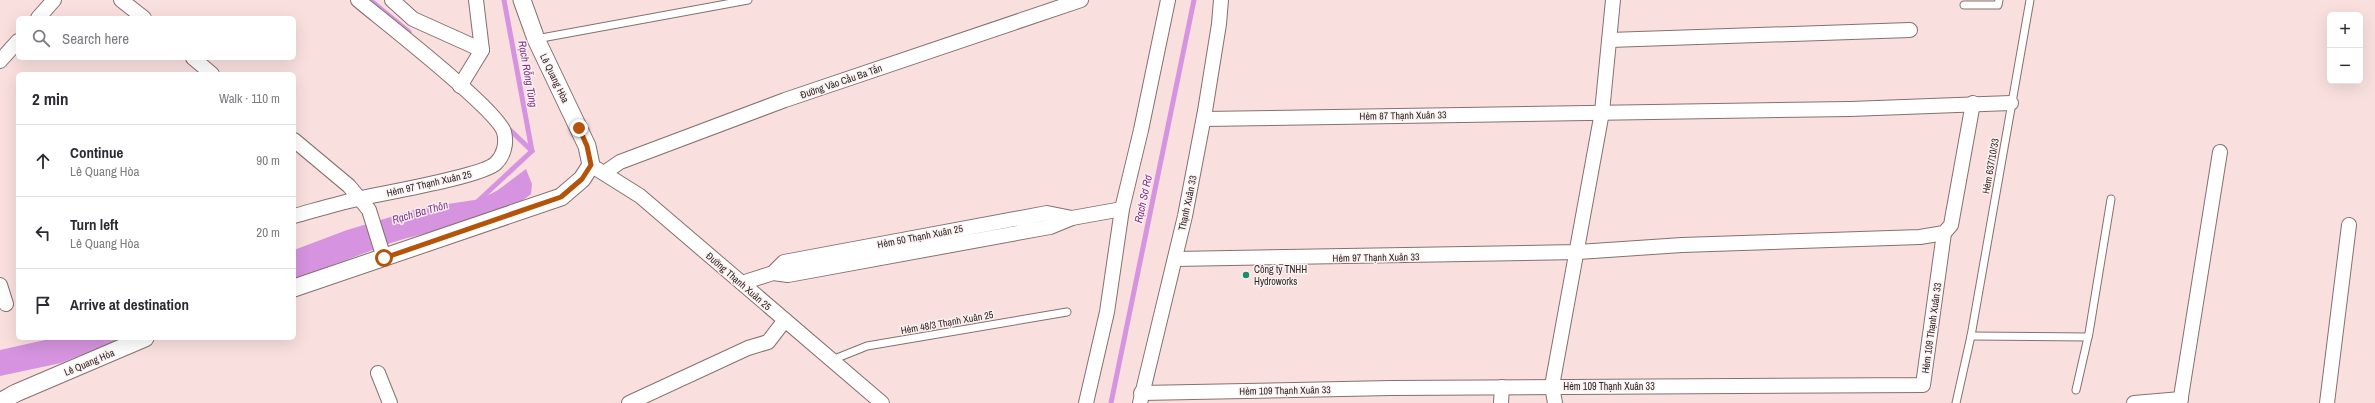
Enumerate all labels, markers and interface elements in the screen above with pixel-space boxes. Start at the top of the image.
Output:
map controls [2327,12,2363,84]
button: + [2327,12,2363,48]
search box [16,16,296,60]
icon: search [30,27,52,49]
text: Search here [62,28,129,49]
water label: Rạch Rỗng Tùng [515,40,541,108]
button: − [2327,48,2363,84]
street label: Lê Quang Hòa [537,51,572,105]
street label: Đường Vào Cầu Ba Tấn [799,61,884,102]
text: 2 min [32,87,68,110]
text: Walk · 110 m [219,90,280,107]
street label: Hẻm 87 Thạnh Xuân 33 [1359,108,1447,123]
route end [570,119,588,137]
street label: Hẻm 637/10/33 [1979,137,2002,195]
text: Continue [70,142,123,163]
icon: ahead [32,150,54,172]
text: 90 m [256,152,280,169]
text: Lê Quang Hòa [70,163,139,180]
street label: Hẻm 97 Thạnh Xuân 25 [385,167,473,200]
water label: Rạch Sơ Rơ [1131,173,1155,224]
street label: Thạnh Xuân 33 [1175,174,1200,232]
water label: Rạch Ba Thôn [390,197,450,227]
text: Turn left [70,214,118,235]
icon: left [32,222,54,244]
street label: Hẻm 50 Thạnh Xuân 25 [876,222,964,251]
text: 20 m [256,224,280,241]
text: Lê Quang Hòa [70,235,139,252]
route start [375,249,393,267]
street label: Đường Thạnh Xuân 25 [703,249,774,314]
street label: Hẻm 97 Thạnh Xuân 33 [1332,250,1420,265]
place label: Công ty TNHH Hydroworks [1254,263,1307,288]
marker: Công ty TNHH Hydroworks [1241,270,1251,280]
street label: Hẻm 109 Thạnh Xuân 33 [1919,281,1944,374]
icon: arrive [32,294,54,316]
text: Arrive at destination [70,294,189,315]
street label: Hẻm 48/3 Thạnh Xuân 25 [900,308,995,337]
street label: Lê Quang Hòa [62,346,117,379]
street label: Hẻm 109 Thạnh Xuân 33 [1563,380,1655,393]
street label: Hẻm 109 Thạnh Xuân 33 [1239,383,1331,398]

